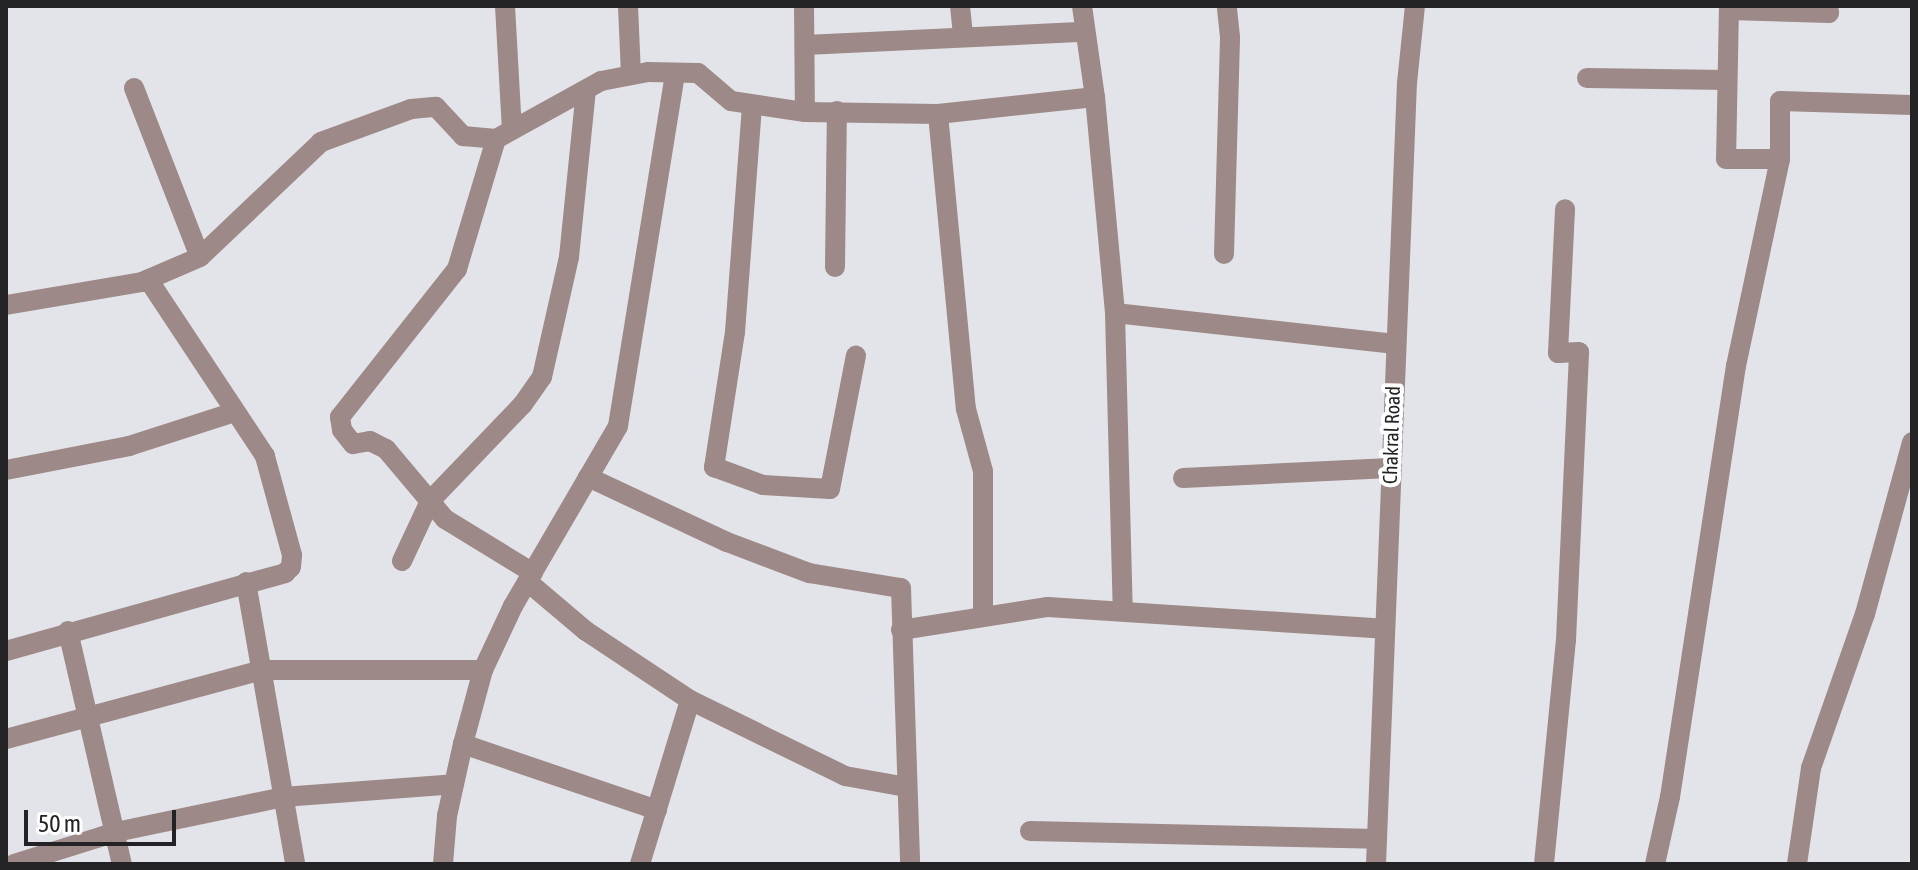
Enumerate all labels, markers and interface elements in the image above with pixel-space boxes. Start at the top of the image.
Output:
street label: Chakral Road [1377,386,1405,484]
scale bar [28,794,180,844]
text: 50 m [38,810,81,837]

